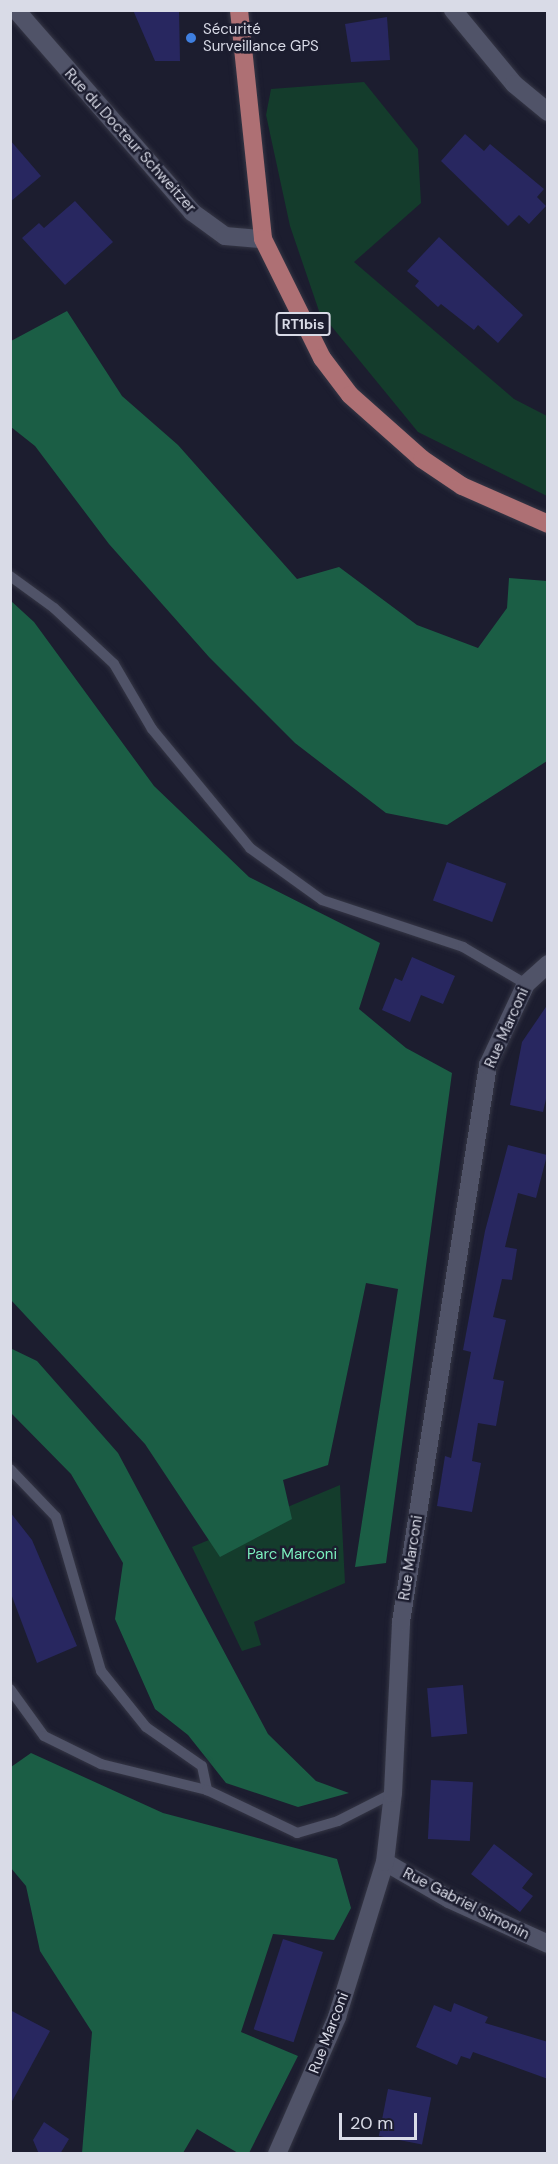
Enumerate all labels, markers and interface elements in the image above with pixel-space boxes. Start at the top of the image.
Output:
place label: Sécurité Surveillance GPS [203,20,319,55]
marker: Sécurité Surveillance GPS [184,31,198,45]
street label: Rue du Docteur Schweitzer [60,65,200,217]
road number: RT1bis [274,313,332,335]
street label: Rue Marconi [481,985,533,1071]
street label: Rue Marconi [395,1514,427,1602]
park label: Parc Marconi [247,1546,337,1564]
street label: Rue Gabriel Simonin [400,1864,532,1944]
street label: Rue Marconi [305,1990,353,2076]
scale bar [342,2101,420,2139]
text: 20 m [350,2111,393,2135]

